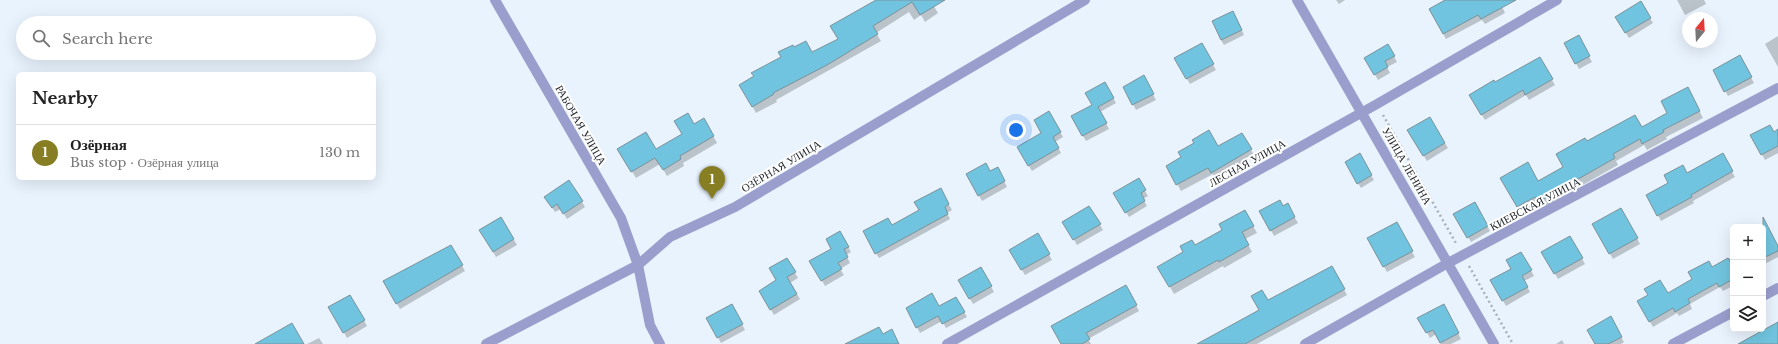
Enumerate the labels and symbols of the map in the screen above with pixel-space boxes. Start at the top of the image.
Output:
north arrow [1682,12,1718,48]
street label: РАБОЧАЯ УЛИЦА [552,83,610,168]
your location [1006,120,1026,140]
street label: УЛИЦА ЛЕНИНА [1379,125,1435,207]
street label: ЛЕСНАЯ УЛИЦА [1206,136,1288,190]
street label: ОЗЁРНАЯ УЛИЦА [739,137,823,195]
pin: 1 [699,166,725,199]
street label: КИЕВСКАЯ УЛИЦА [1487,174,1583,234]

